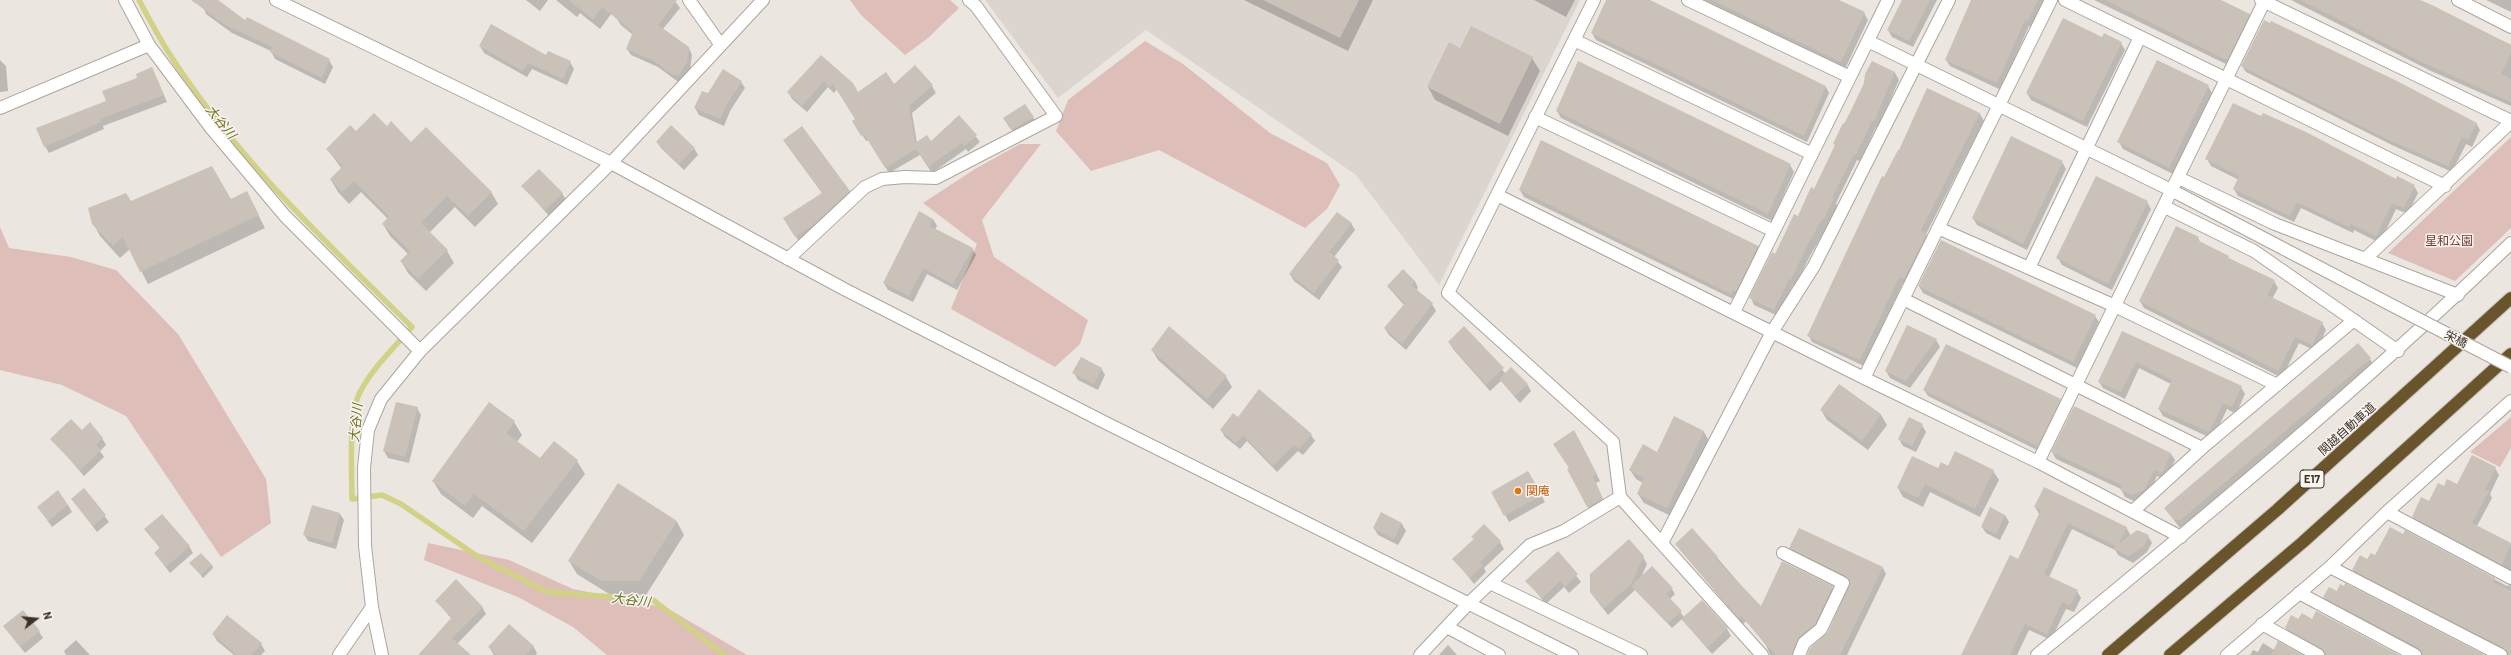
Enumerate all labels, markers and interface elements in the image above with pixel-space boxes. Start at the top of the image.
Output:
water label: 大谷川 [203,102,239,142]
park label: 星和公園 [2425,234,2473,248]
street label: 栄橋 [2442,327,2470,351]
street label: 関越自動車道 [2315,400,2379,458]
water label: 大谷川 [347,403,365,443]
road number: E17 [2300,470,2324,488]
place label: 関庵 [1526,484,1550,498]
marker: 関庵 [1513,486,1523,496]
water label: 大谷川 [611,590,651,610]
north arrow [16,599,56,639]
text: N [41,610,55,621]

